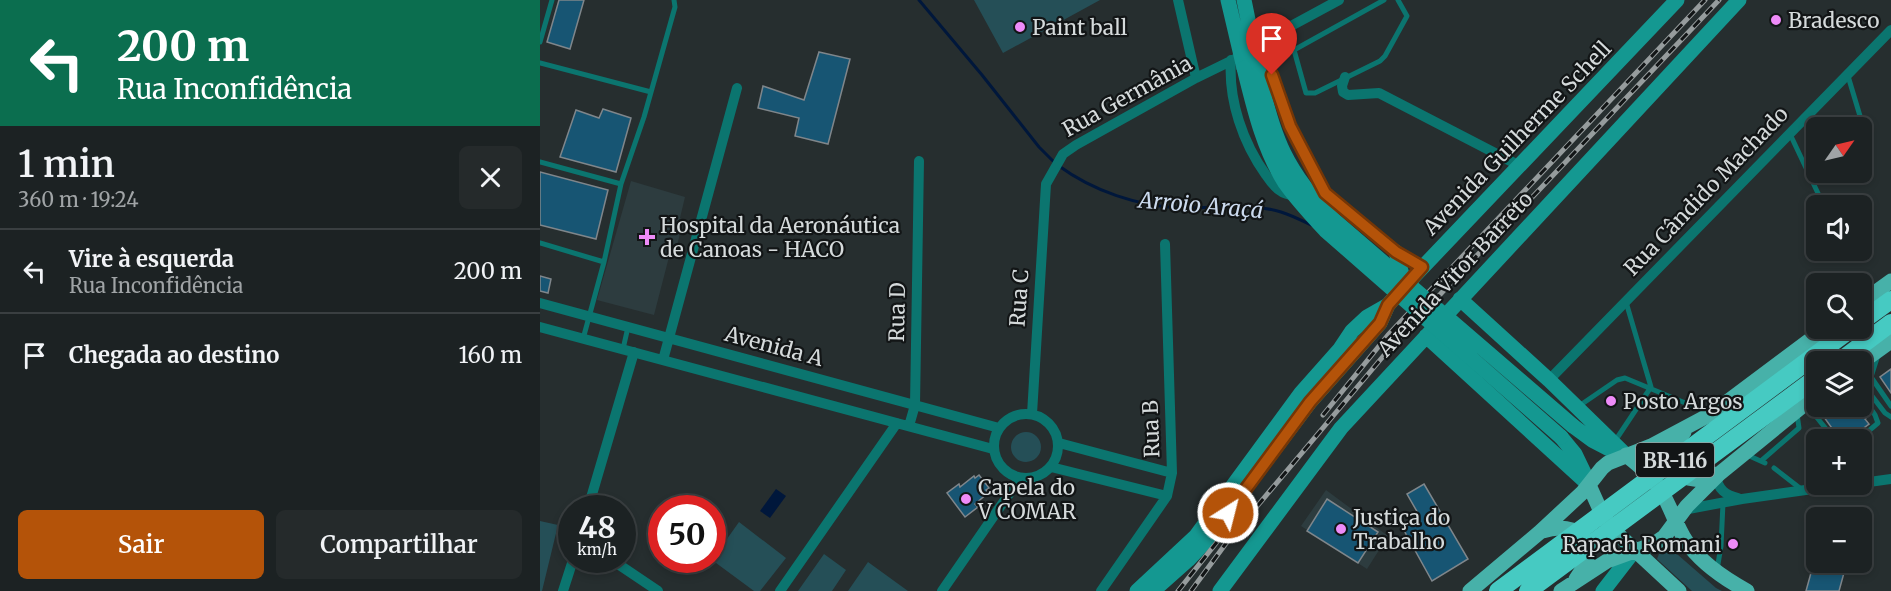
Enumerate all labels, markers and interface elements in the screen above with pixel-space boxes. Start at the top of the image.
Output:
place label: Bradesco [1788,7,1880,34]
pin [1246,13,1297,75]
marker: Bradesco [1769,13,1783,27]
place label: Paint ball [1032,14,1128,41]
text: 200 m [117,20,249,72]
marker: Paint ball [1013,20,1027,34]
icon: arrive [1255,22,1288,55]
icon: left [18,24,96,102]
street label: Avenida Guilherme Schell [1417,35,1617,241]
street label: Rua Germânia [1058,49,1196,143]
text: Rua Inconfidência [117,72,352,106]
street label: Rua Cândido Machado [1618,101,1794,281]
north arrow [1806,117,1872,183]
map controls [1806,117,1872,573]
text: 1 min [18,142,115,187]
button: close [459,146,522,209]
water label: Arroio Araçá [1136,185,1265,224]
street label: Avenida Vitor Barreto [1371,186,1539,363]
text: 360 m · 19:24 [18,187,138,212]
button: sound [1806,195,1872,261]
place label: Hospital da Aeronáutica de Canoas - HACO [660,212,900,263]
marker: Hospital da Aeronáutica de Canoas - HACO [638,228,656,246]
text: Vire à esquerda [69,245,234,273]
icon: left [18,255,51,288]
text: 200 m [454,257,522,285]
street label: Rua C [1004,268,1034,328]
text: Rua Inconfidência [69,273,243,298]
button: search [1806,273,1872,339]
street label: Rua D [883,282,911,342]
street label: Avenida A [721,320,826,372]
icon: arrive [18,339,51,372]
text: Chegada ao destino [69,341,279,369]
text: 160 m [458,341,522,369]
button: layers [1806,351,1872,417]
place label: Posto Argos [1623,388,1743,415]
marker: Posto Argos [1604,394,1618,408]
street label: Rua B [1136,400,1166,458]
button: + [1806,429,1872,495]
road number: BR-116 [1636,443,1714,477]
place label: Capela do V COMAR [977,474,1076,525]
position arrow [1196,481,1260,545]
marker: Capela do V COMAR [959,492,973,506]
speed limit sign: 50 [648,495,726,573]
place label: Justiça do Trabalho [1352,504,1450,555]
button: − [1806,507,1872,573]
text: 48 [578,508,616,546]
button: Sair [18,510,264,579]
button: Compartilhar [276,510,522,579]
marker: Justiça do Trabalho [1334,522,1348,536]
place label: Rapach Romani [1562,531,1721,558]
marker: Rapach Romani [1726,537,1740,551]
text: km/h [577,540,617,559]

